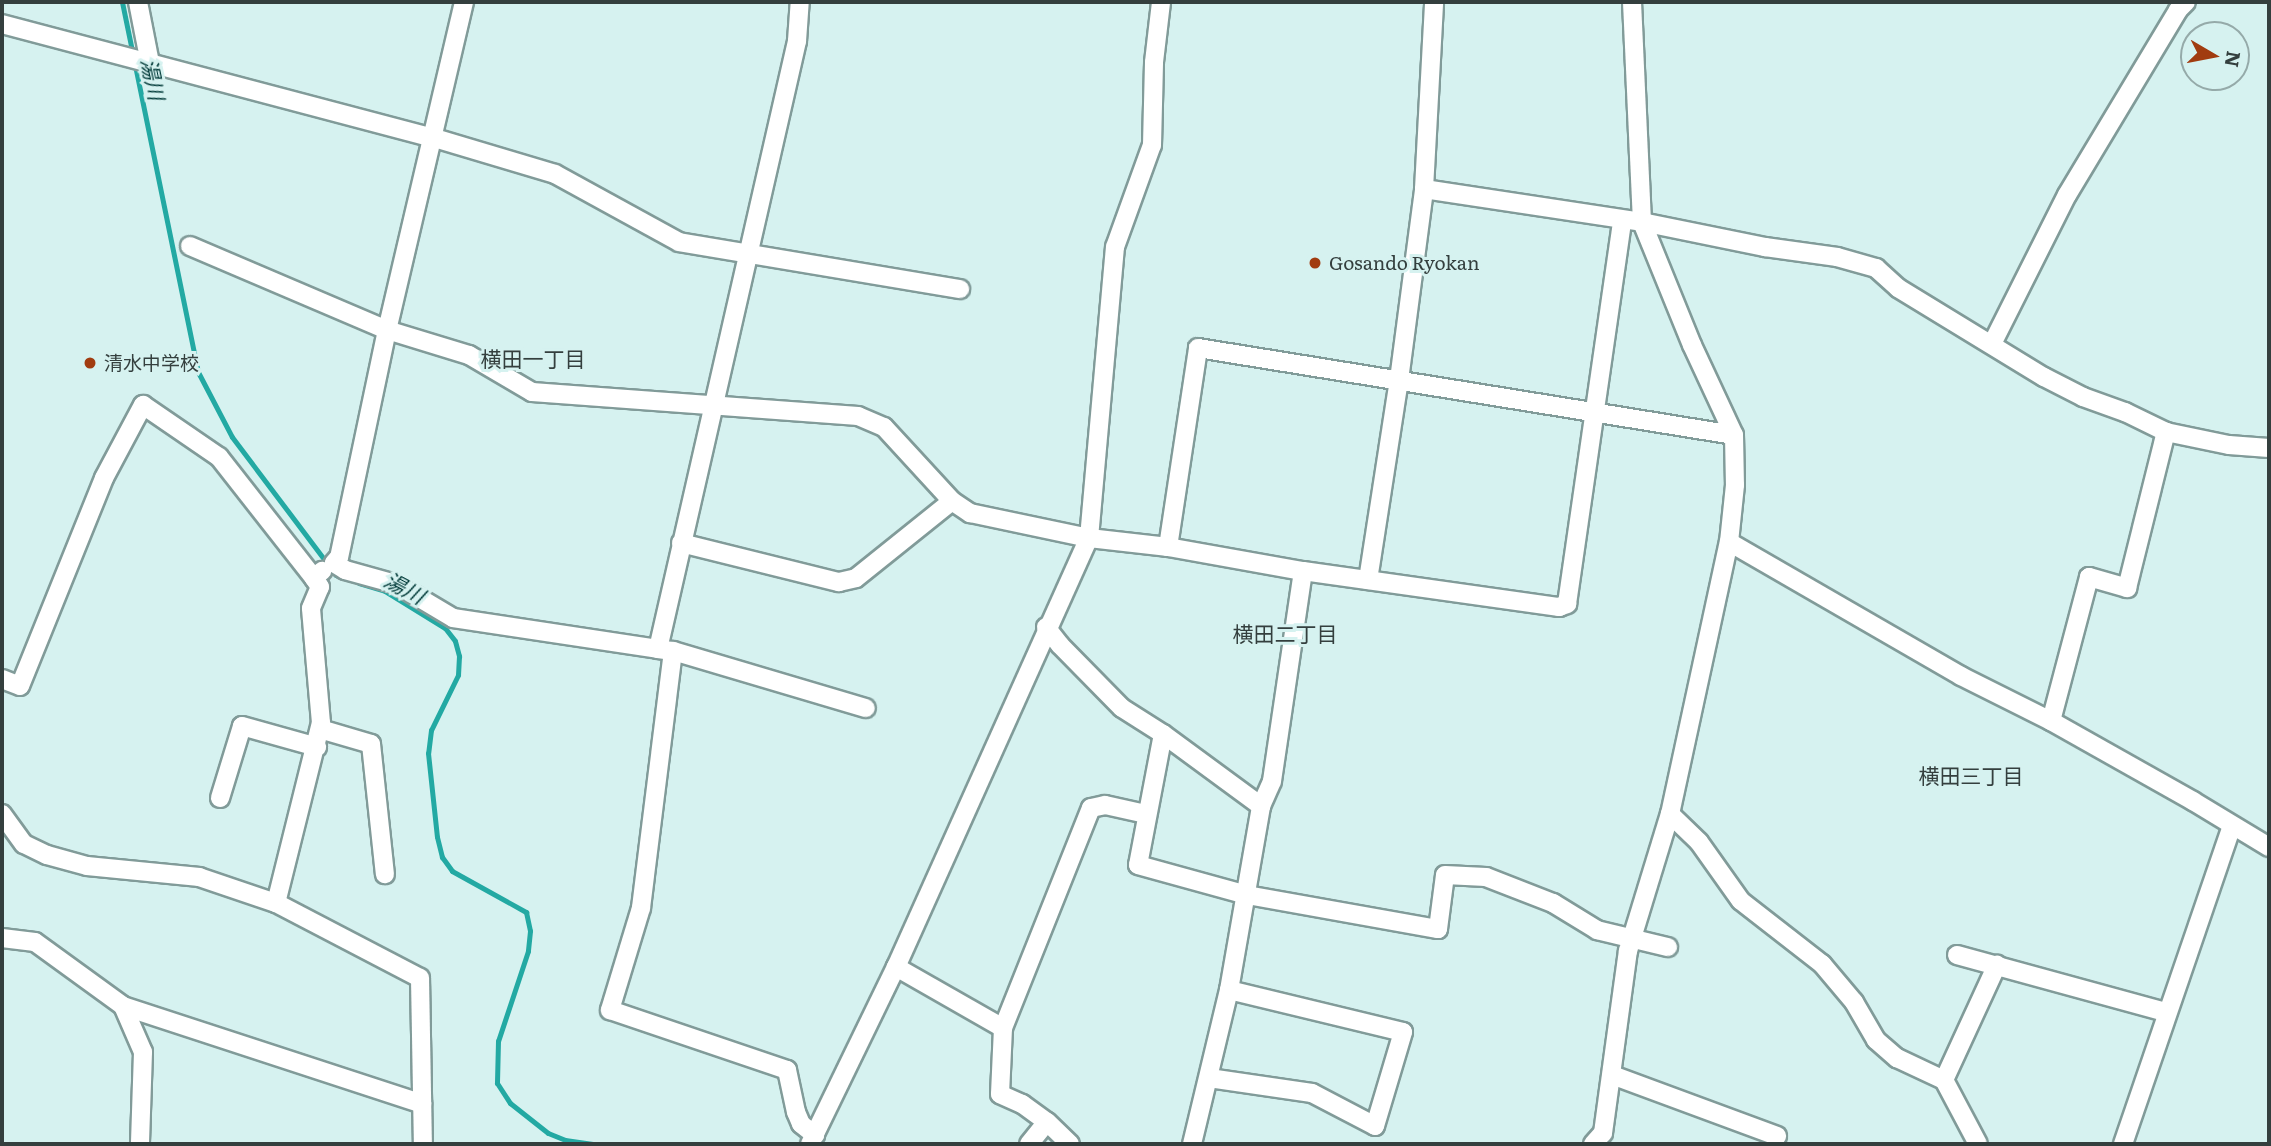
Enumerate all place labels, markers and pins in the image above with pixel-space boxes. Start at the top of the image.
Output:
place label: Gosando Ryokan [1329,252,1479,274]
marker: Gosando Ryokan [1307,255,1323,271]
place label: 清水中学校 [104,352,199,374]
marker: 清水中学校 [82,355,98,371]

